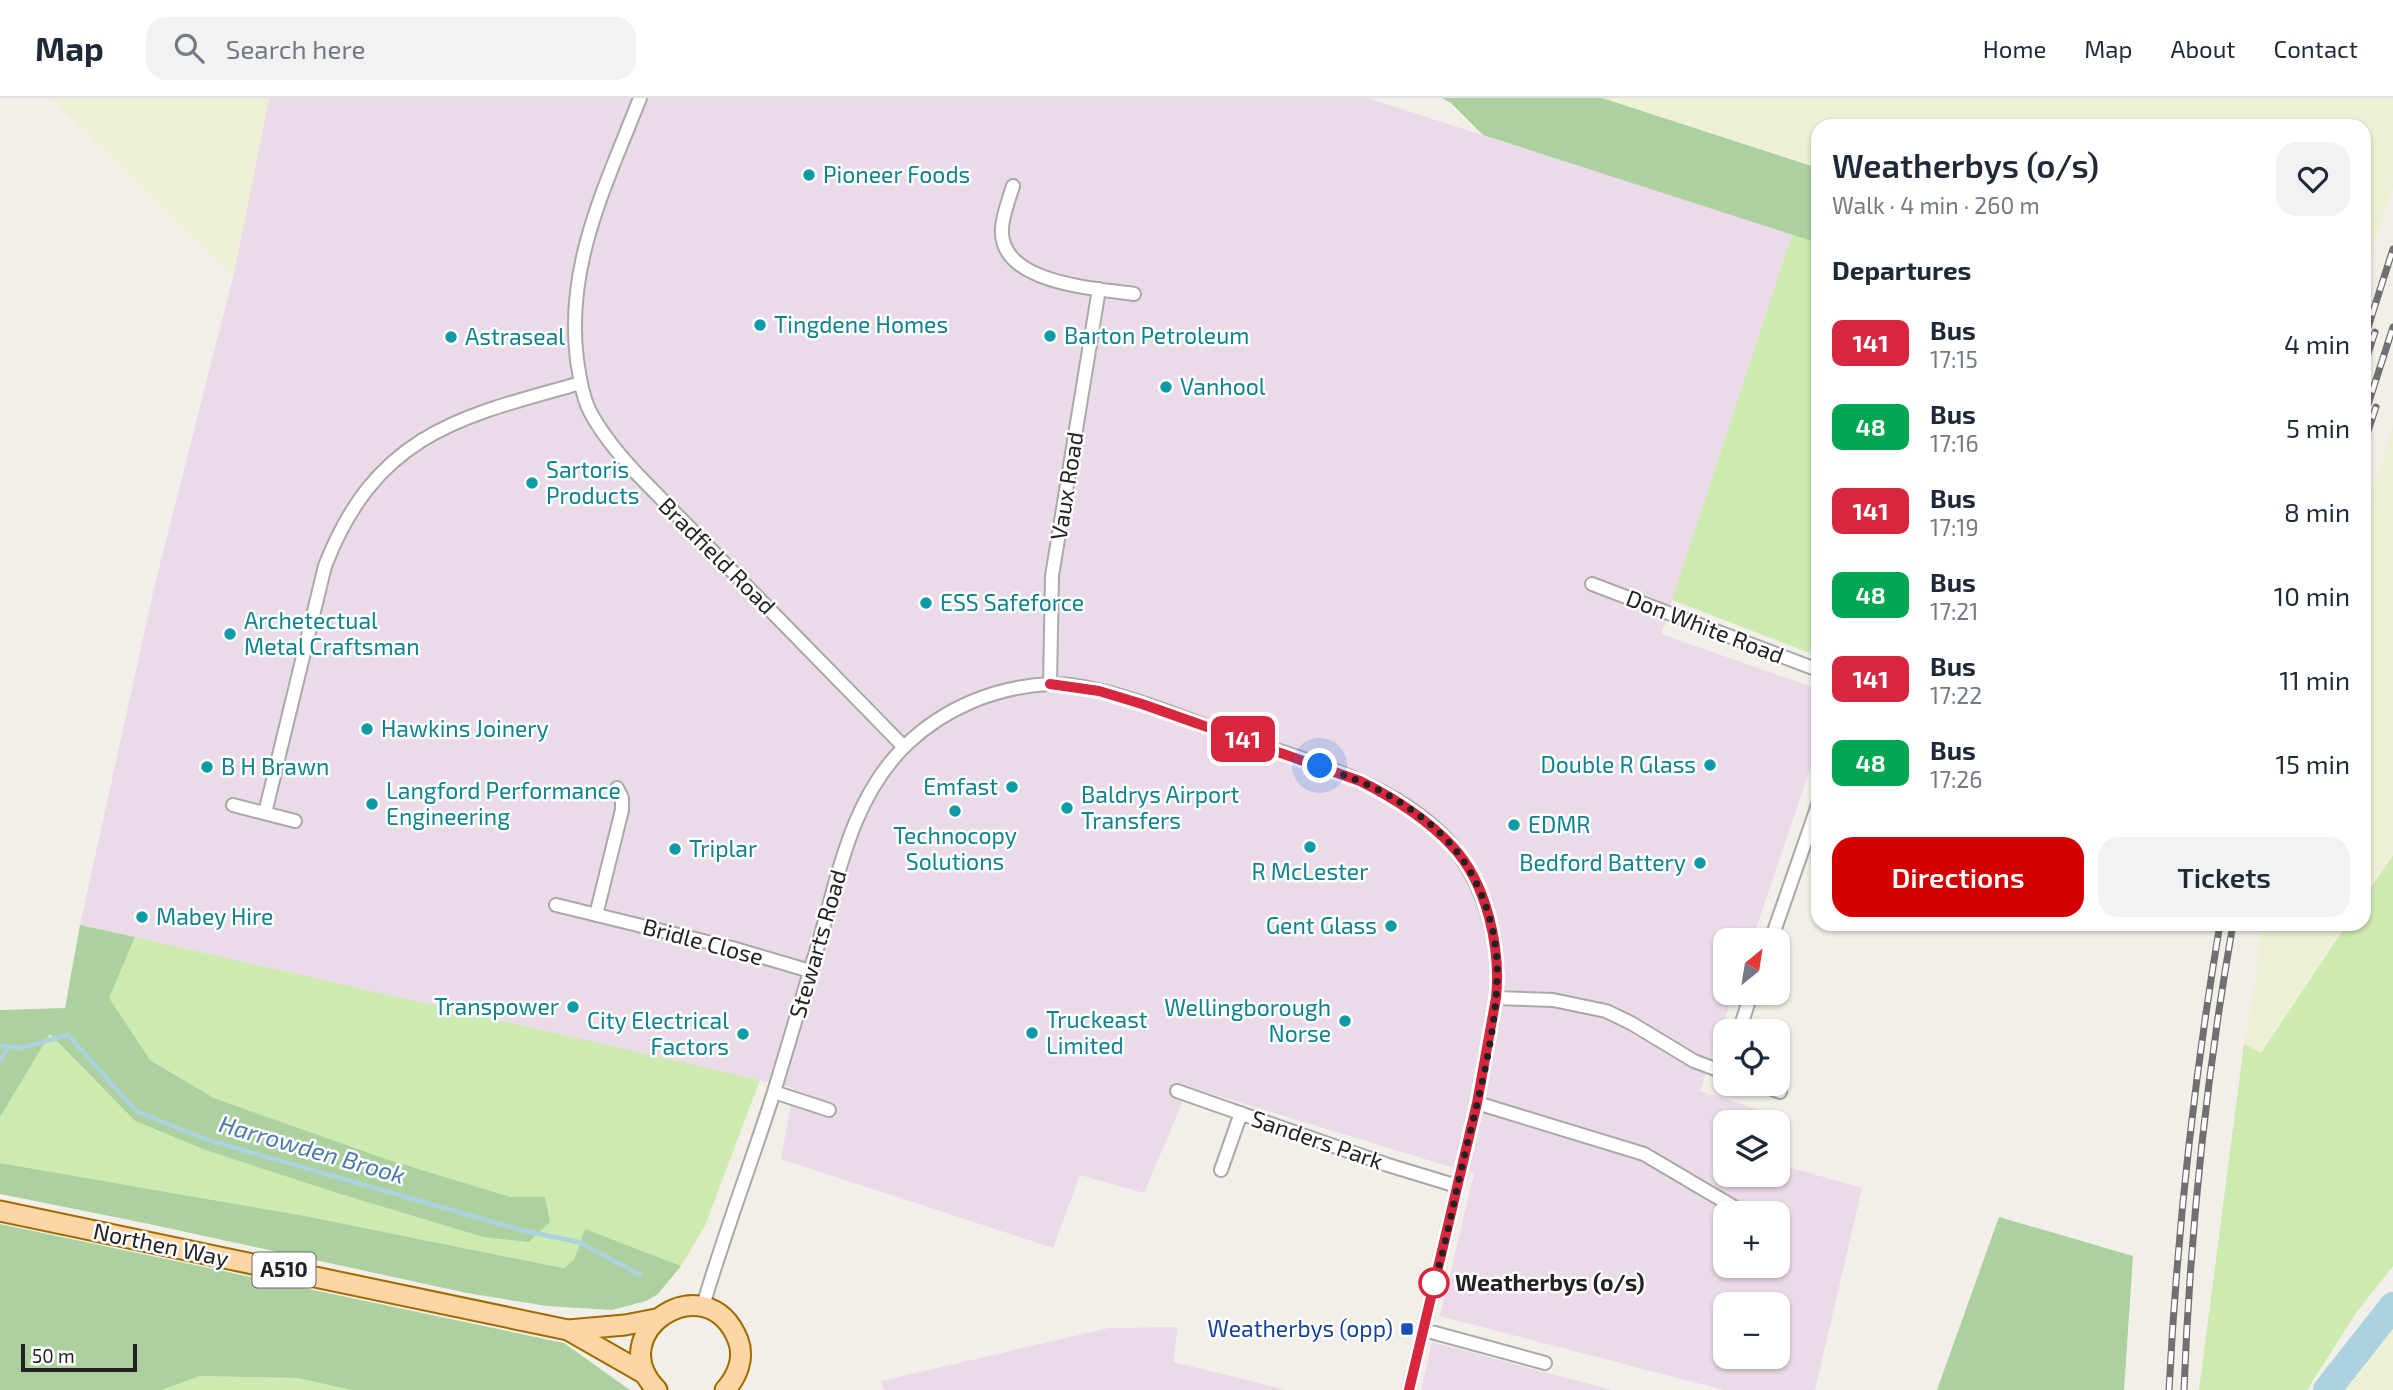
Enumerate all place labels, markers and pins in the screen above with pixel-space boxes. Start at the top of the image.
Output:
place label: Pioneer Foods [823,160,970,188]
marker: Pioneer Foods [801,167,817,183]
place label: Tingdene Homes [774,310,948,338]
marker: Tingdene Homes [752,317,768,333]
place label: Barton Petroleum [1064,321,1249,349]
place label: Astraseal [465,322,565,350]
marker: Barton Petroleum [1042,328,1058,344]
marker: Astraseal [443,329,459,345]
place label: Vanhool [1180,372,1266,400]
marker: Vanhool [1158,379,1174,395]
place label: Sartoris Products [546,455,640,509]
marker: Sartoris Products [524,475,540,491]
place label: ESS Safeforce [940,588,1084,616]
marker: ESS Safeforce [918,595,934,611]
place label: Archetectual Metal Craftsman [244,606,420,660]
marker: Archetectual Metal Craftsman [222,626,238,642]
place label: Hawkins Joinery [381,714,549,742]
marker: Hawkins Joinery [359,721,375,737]
place label: Double R Glass [1541,750,1696,778]
place label: B H Brawn [221,752,329,780]
marker: Double R Glass [1702,757,1718,773]
marker: B H Brawn [199,759,215,775]
place label: Emfast [923,772,998,800]
place label: Langford Performance Engineering [386,776,621,830]
marker: Emfast [1004,779,1020,795]
place label: Baldrys Airport Transfers [1081,780,1239,834]
marker: Langford Performance Engineering [364,796,380,812]
marker: Baldrys Airport Transfers [1059,800,1075,816]
marker: Technocopy Solutions [947,803,963,819]
place label: EDMR [1528,810,1591,838]
marker: EDMR [1506,817,1522,833]
place label: Technocopy Solutions [893,821,1017,875]
place label: Triplar [689,834,757,862]
marker: R McLester [1302,839,1318,855]
marker: Triplar [667,841,683,857]
place label: Bedford Battery [1519,848,1686,876]
marker: Bedford Battery [1692,855,1708,871]
place label: R McLester [1252,857,1368,885]
place label: Mabey Hire [156,902,273,930]
marker: Mabey Hire [134,909,150,925]
place label: Gent Glass [1266,911,1377,939]
marker: Gent Glass [1383,918,1399,934]
place label: Transpower [434,992,559,1020]
place label: Wellingborough Norse [1164,993,1331,1047]
marker: Transpower [565,999,581,1015]
place label: Truckeast Limited [1046,1005,1148,1059]
place label: City Electrical Factors [587,1006,729,1060]
marker: Wellingborough Norse [1337,1013,1353,1029]
marker: Truckeast Limited [1024,1025,1040,1041]
marker: City Electrical Factors [735,1026,751,1042]
marker: Weatherbys (o/s) [1419,1268,1449,1298]
place label: Weatherbys (o/s) [1455,1268,1645,1296]
place label: Weatherbys (opp) [1207,1314,1393,1342]
marker: Weatherbys (opp) [1399,1321,1415,1337]

